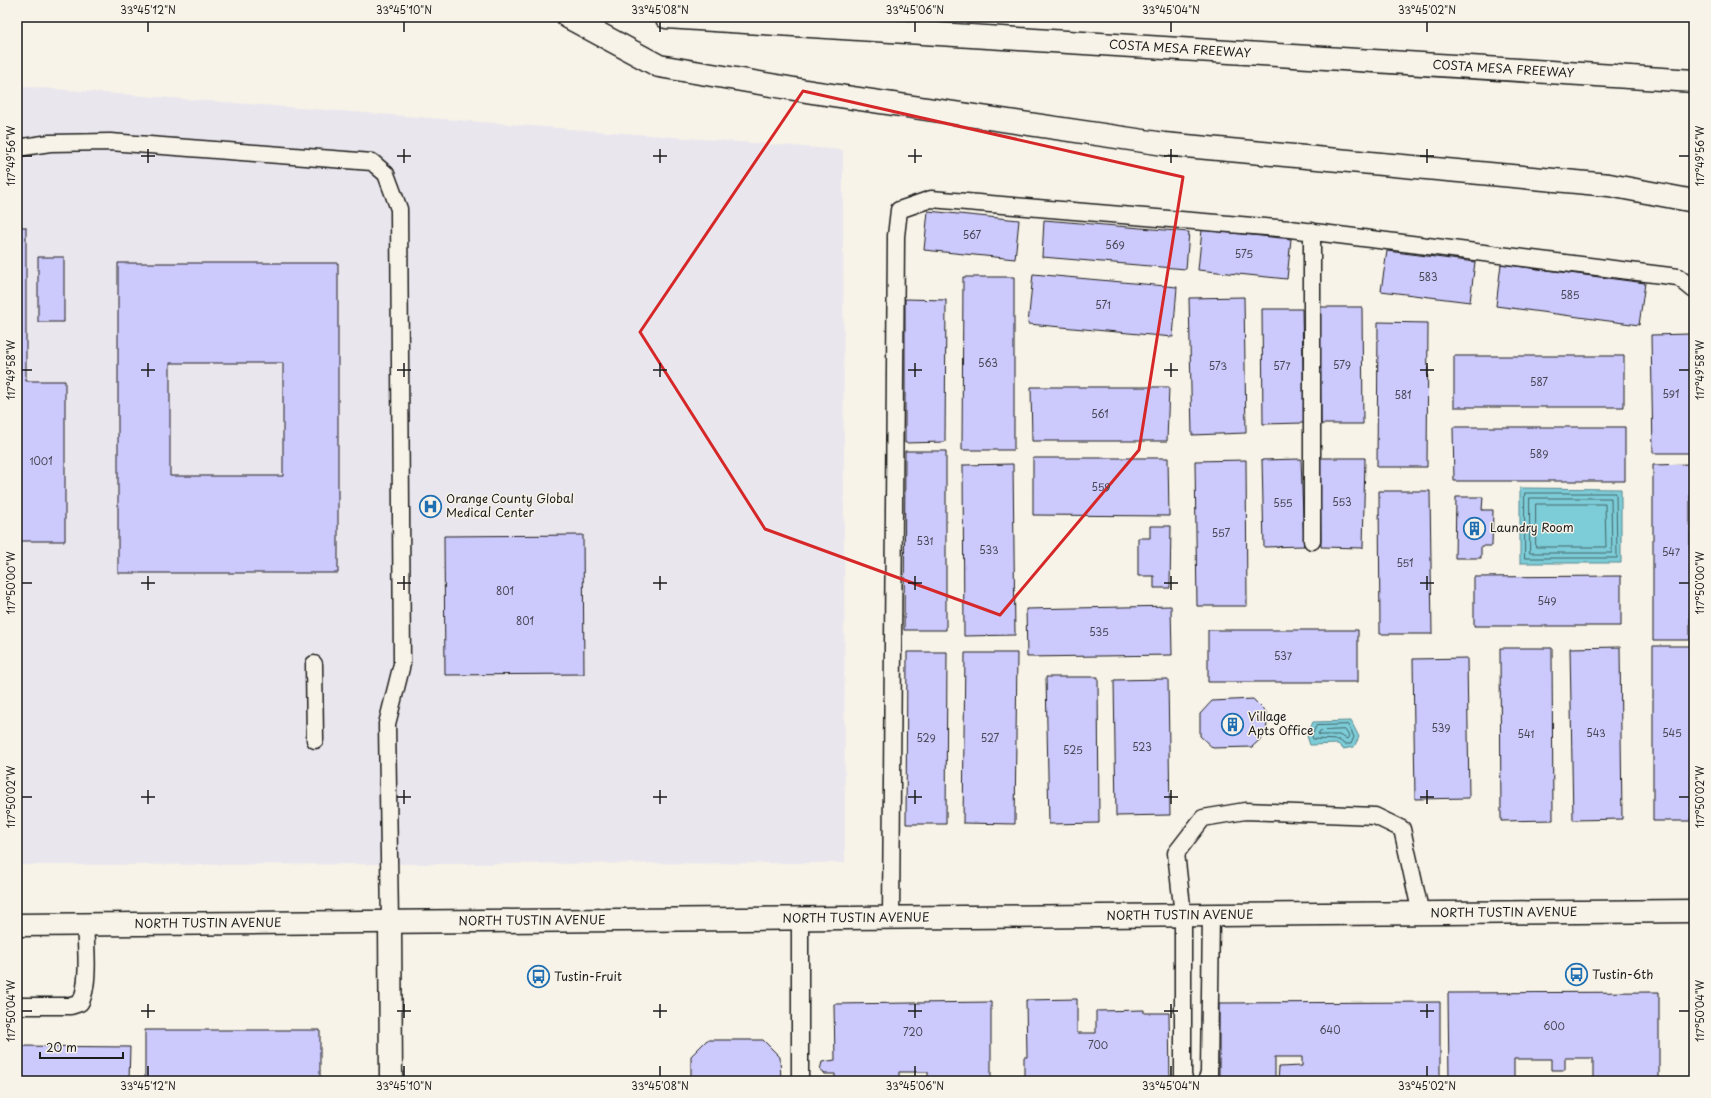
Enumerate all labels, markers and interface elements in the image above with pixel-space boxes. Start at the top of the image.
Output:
text: 33°45'12"N [120,2,176,17]
text: 33°45'10"N [376,2,432,17]
text: 33°45'08"N [631,2,689,17]
text: 33°45'06"N [886,2,944,17]
text: 33°45'04"N [1142,2,1200,17]
text: 33°45'02"N [1398,2,1456,17]
street label: COSTA MESA FREEWAY [1109,35,1252,61]
street label: COSTA MESA FREEWAY [1432,55,1575,82]
text: 117°49'56"W [3,125,18,186]
text: 117°49'56"W [1692,125,1707,186]
house number: 567 [963,227,982,242]
house number: 569 [1105,237,1125,252]
house number: 575 [1235,246,1253,261]
house number: 583 [1418,269,1438,284]
house number: 585 [1560,287,1580,302]
house number: 571 [1095,297,1111,312]
text: 117°49'58"W [3,339,18,400]
text: 117°49'58"W [1692,339,1707,400]
house number: 563 [978,355,998,370]
house number: 579 [1333,357,1351,372]
house number: 573 [1209,358,1228,373]
house number: 577 [1273,358,1291,373]
house number: 587 [1530,374,1548,389]
house number: 591 [1663,386,1679,401]
house number: 581 [1394,387,1412,402]
house number: 561 [1091,406,1109,421]
house number: 589 [1530,446,1548,461]
house number: 1001 [29,453,53,468]
house number: 559 [1092,479,1110,494]
place label: Orange County Global Medical Center [446,489,574,521]
hospital icon: Orange County Global Medical Center [418,493,444,519]
house number: 553 [1332,494,1352,509]
house number: 555 [1273,495,1293,510]
building icon: Laundry Room [1461,515,1487,541]
place label: Laundry Room [1490,518,1574,536]
house number: 557 [1212,525,1231,540]
house number: 531 [917,533,933,548]
house number: 533 [979,542,999,557]
house number: 547 [1662,544,1681,559]
text: 117°50'00"W [3,551,18,614]
text: 117°50'00"W [1692,551,1707,614]
house number: 551 [1396,555,1414,570]
house number: 801 [496,583,514,598]
house number: 549 [1537,593,1557,608]
house number: 801 [516,613,534,628]
house number: 535 [1089,624,1109,639]
house number: 537 [1274,648,1293,663]
place label: Village Apts Office [1248,707,1313,739]
building icon: Village Apts Office [1220,711,1246,737]
house number: 539 [1432,720,1450,735]
house number: 543 [1586,725,1606,740]
house number: 545 [1662,725,1682,740]
house number: 541 [1518,726,1535,741]
house number: 529 [916,730,936,745]
house number: 527 [981,730,1000,745]
house number: 523 [1132,739,1152,754]
house number: 525 [1063,742,1083,757]
text: 117°50'02"W [3,765,18,828]
text: 117°50'02"W [1692,765,1707,828]
street label: NORTH TUSTIN AVENUE [1430,902,1577,921]
street label: NORTH TUSTIN AVENUE [1106,905,1253,924]
street label: NORTH TUSTIN AVENUE [782,907,929,927]
street label: NORTH TUSTIN AVENUE [458,910,605,929]
street label: NORTH TUSTIN AVENUE [134,913,282,932]
bus stop icon: Tustin-6th [1563,962,1589,988]
bus stop icon: Tustin-Fruit [526,964,552,990]
place label: Tustin-6th [1592,965,1653,983]
place label: Tustin-Fruit [554,967,622,985]
text: 117°50'04"W [3,979,18,1042]
text: 117°50'04"W [1692,979,1707,1042]
house number: 600 [1543,1018,1565,1033]
house number: 640 [1320,1022,1340,1037]
house number: 720 [903,1024,923,1039]
scale bar [40,1034,123,1060]
house number: 700 [1088,1037,1108,1052]
text: 20 m [46,1038,77,1056]
text: 33°45'12"N [120,1078,176,1093]
text: 33°45'10"N [376,1078,432,1093]
text: 33°45'08"N [631,1078,689,1093]
text: 33°45'06"N [886,1078,944,1093]
text: 33°45'04"N [1142,1078,1200,1093]
text: 33°45'02"N [1398,1078,1456,1093]

